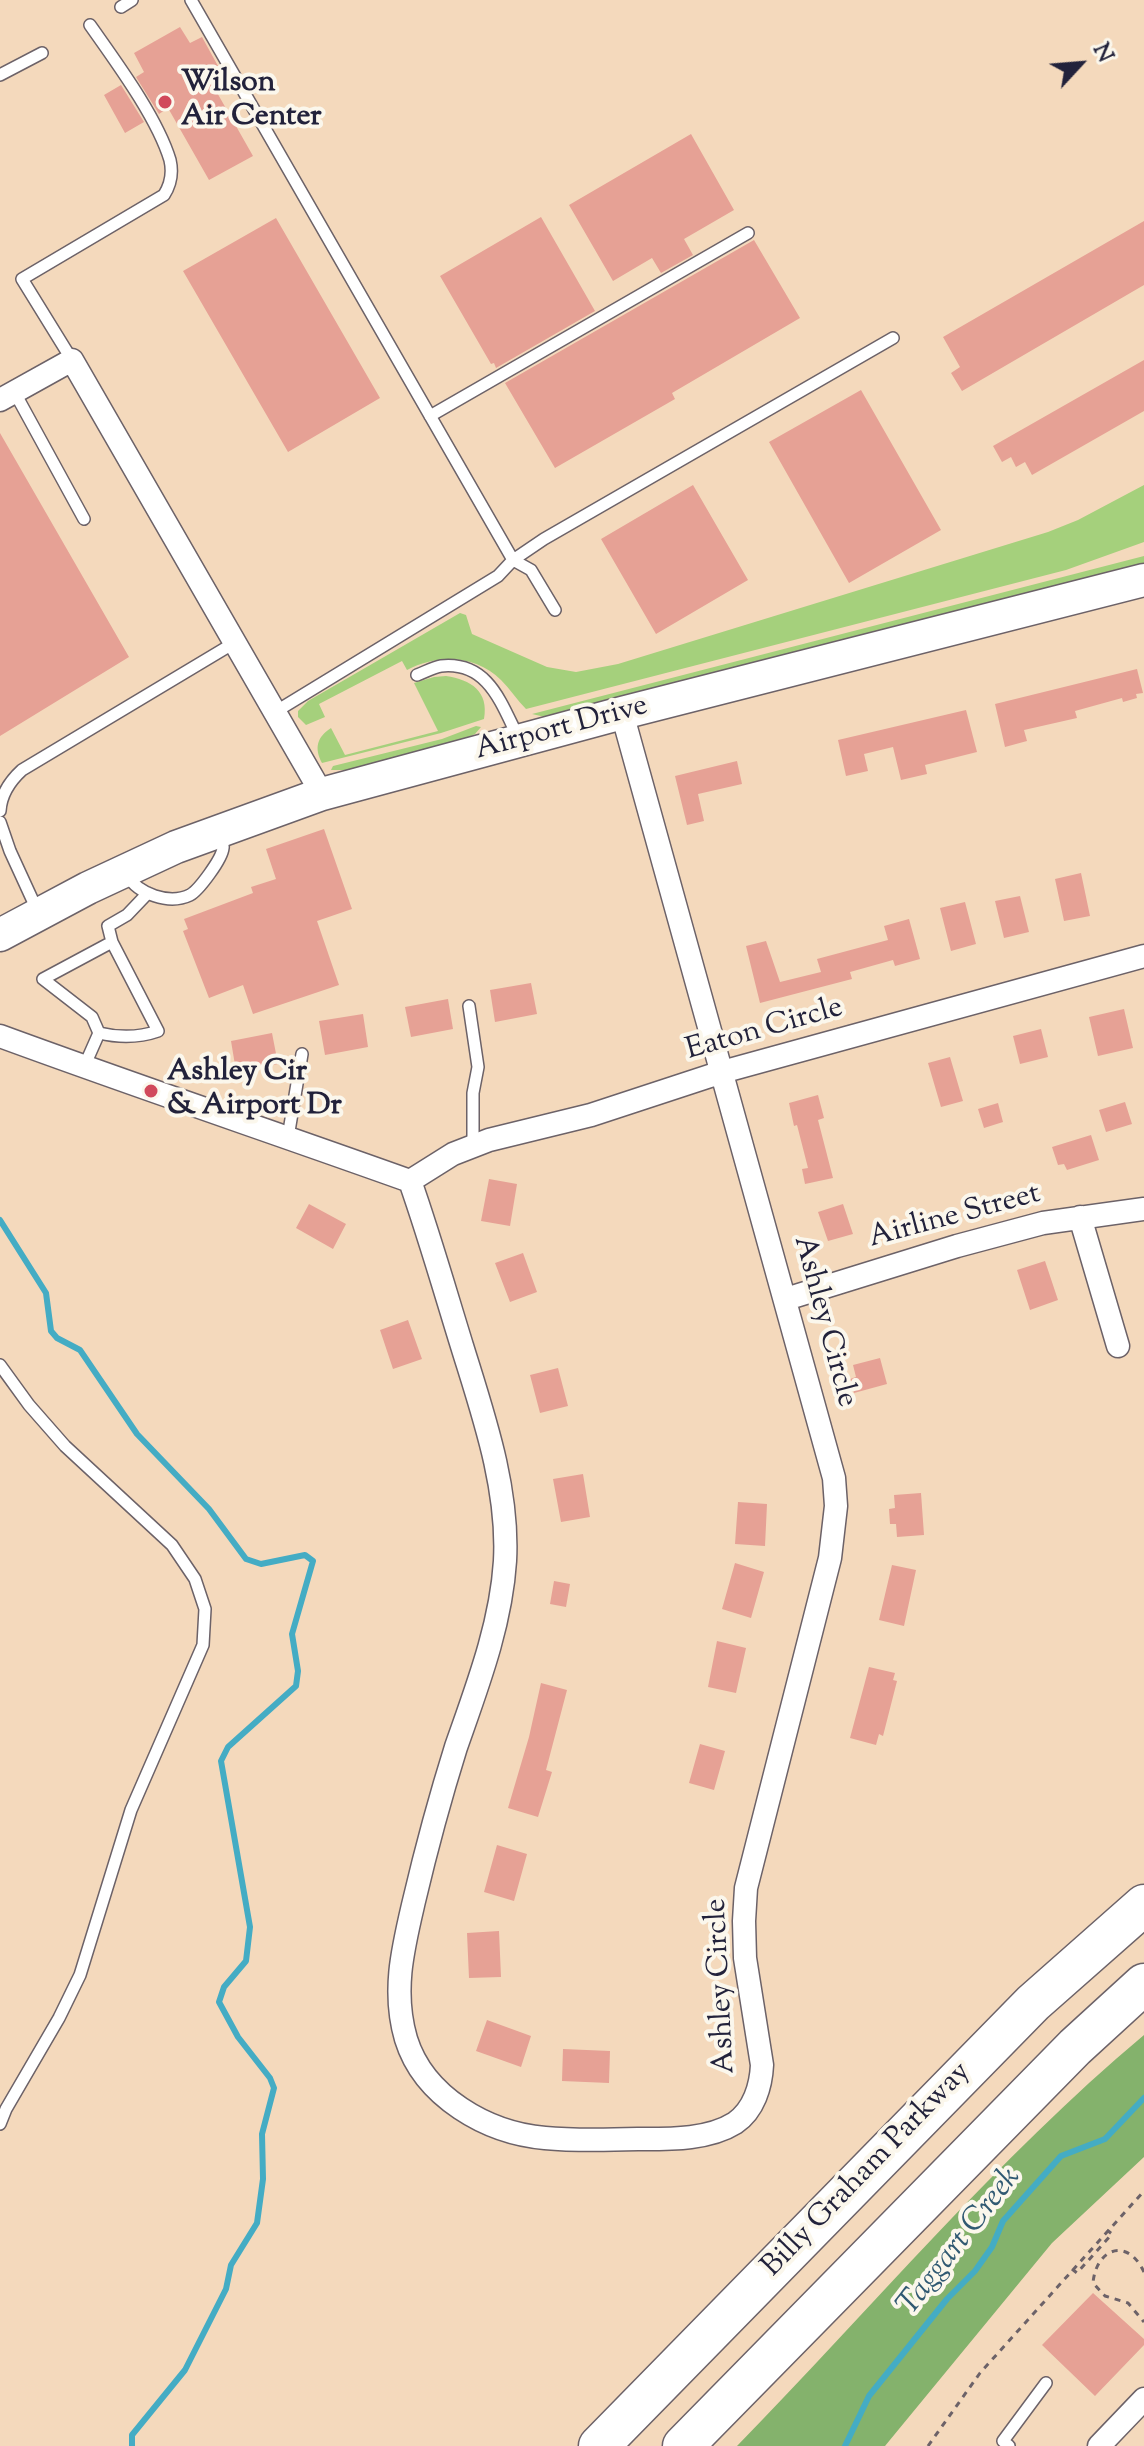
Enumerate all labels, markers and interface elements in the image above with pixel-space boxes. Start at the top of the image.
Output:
north arrow [1040,24,1120,104]
text: N [1083,39,1120,68]
place label: Wilson Air Center [181,67,322,138]
marker: Wilson Air Center [156,93,174,111]
street label: Airport Drive [472,690,652,770]
street label: Eaton Circle [683,991,847,1071]
place label: Ashley Cir & Airport Dr [167,1056,342,1126]
marker: Ashley Cir & Airport Dr [142,1082,160,1100]
street label: Airline Street [865,1178,1045,1258]
street label: Ashley Circle [783,1233,863,1411]
street label: Ashley Circle [700,1897,746,2075]
street label: Billy Graham Parkway [756,2056,980,2286]
water label: Taggart Creek [891,2161,1031,2325]

